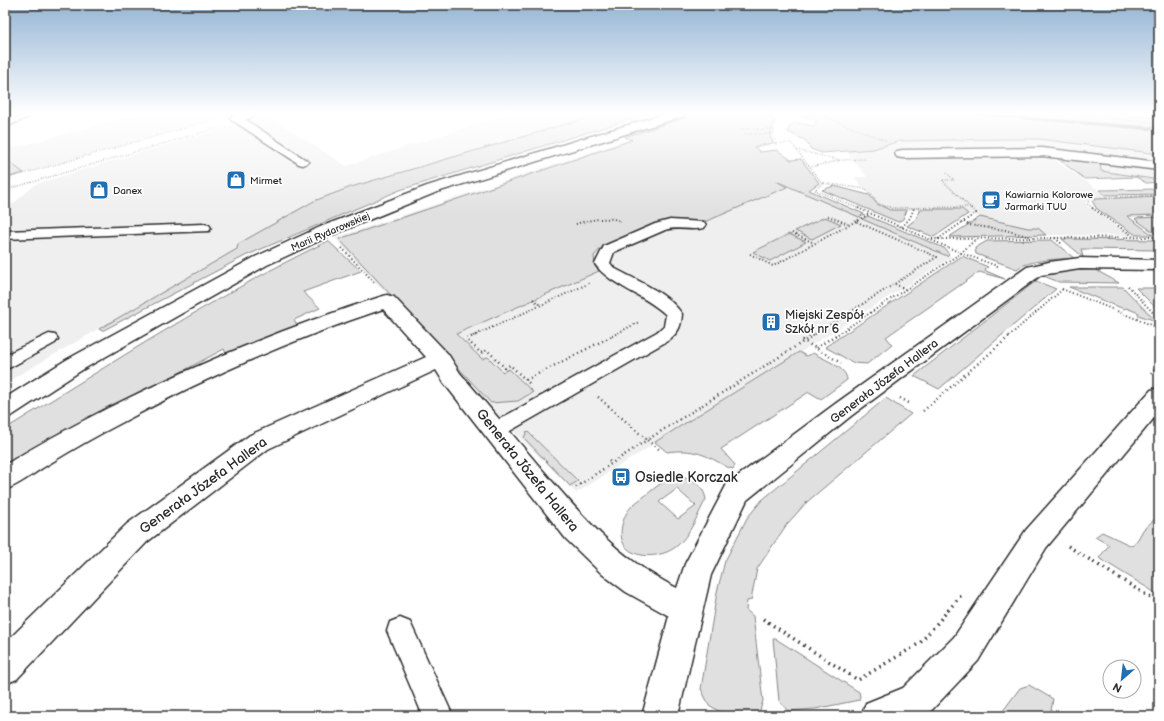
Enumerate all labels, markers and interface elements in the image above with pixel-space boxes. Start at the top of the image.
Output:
shop icon: Mirmet [225,169,247,191]
place label: Mirmet [250,175,282,187]
shop icon: Danex [88,179,110,201]
place label: Danex [113,185,142,197]
cafe icon: Kawiarnia Kolorowe Jarmarki TUU [980,189,1002,211]
place label: Kawiarnia Kolorowe Jarmarki TUU [1005,189,1093,213]
street label: Marii Rydarowskiej [289,210,372,254]
place label: Miejski Zespół Szkół nr 6 [785,308,864,337]
building icon: Miejski Zespół Szkół nr 6 [760,311,782,333]
street label: Generała Józefa Hallera [827,336,941,427]
street label: Generała Józefa Hallera [473,405,583,535]
street label: Generała Józefa Hallera [136,433,270,537]
bus stop icon: Osiedle Korczak [610,466,632,488]
place label: Osiedle Korczak [635,469,738,486]
north arrow [1102,659,1142,699]
text: N [1111,680,1124,695]

